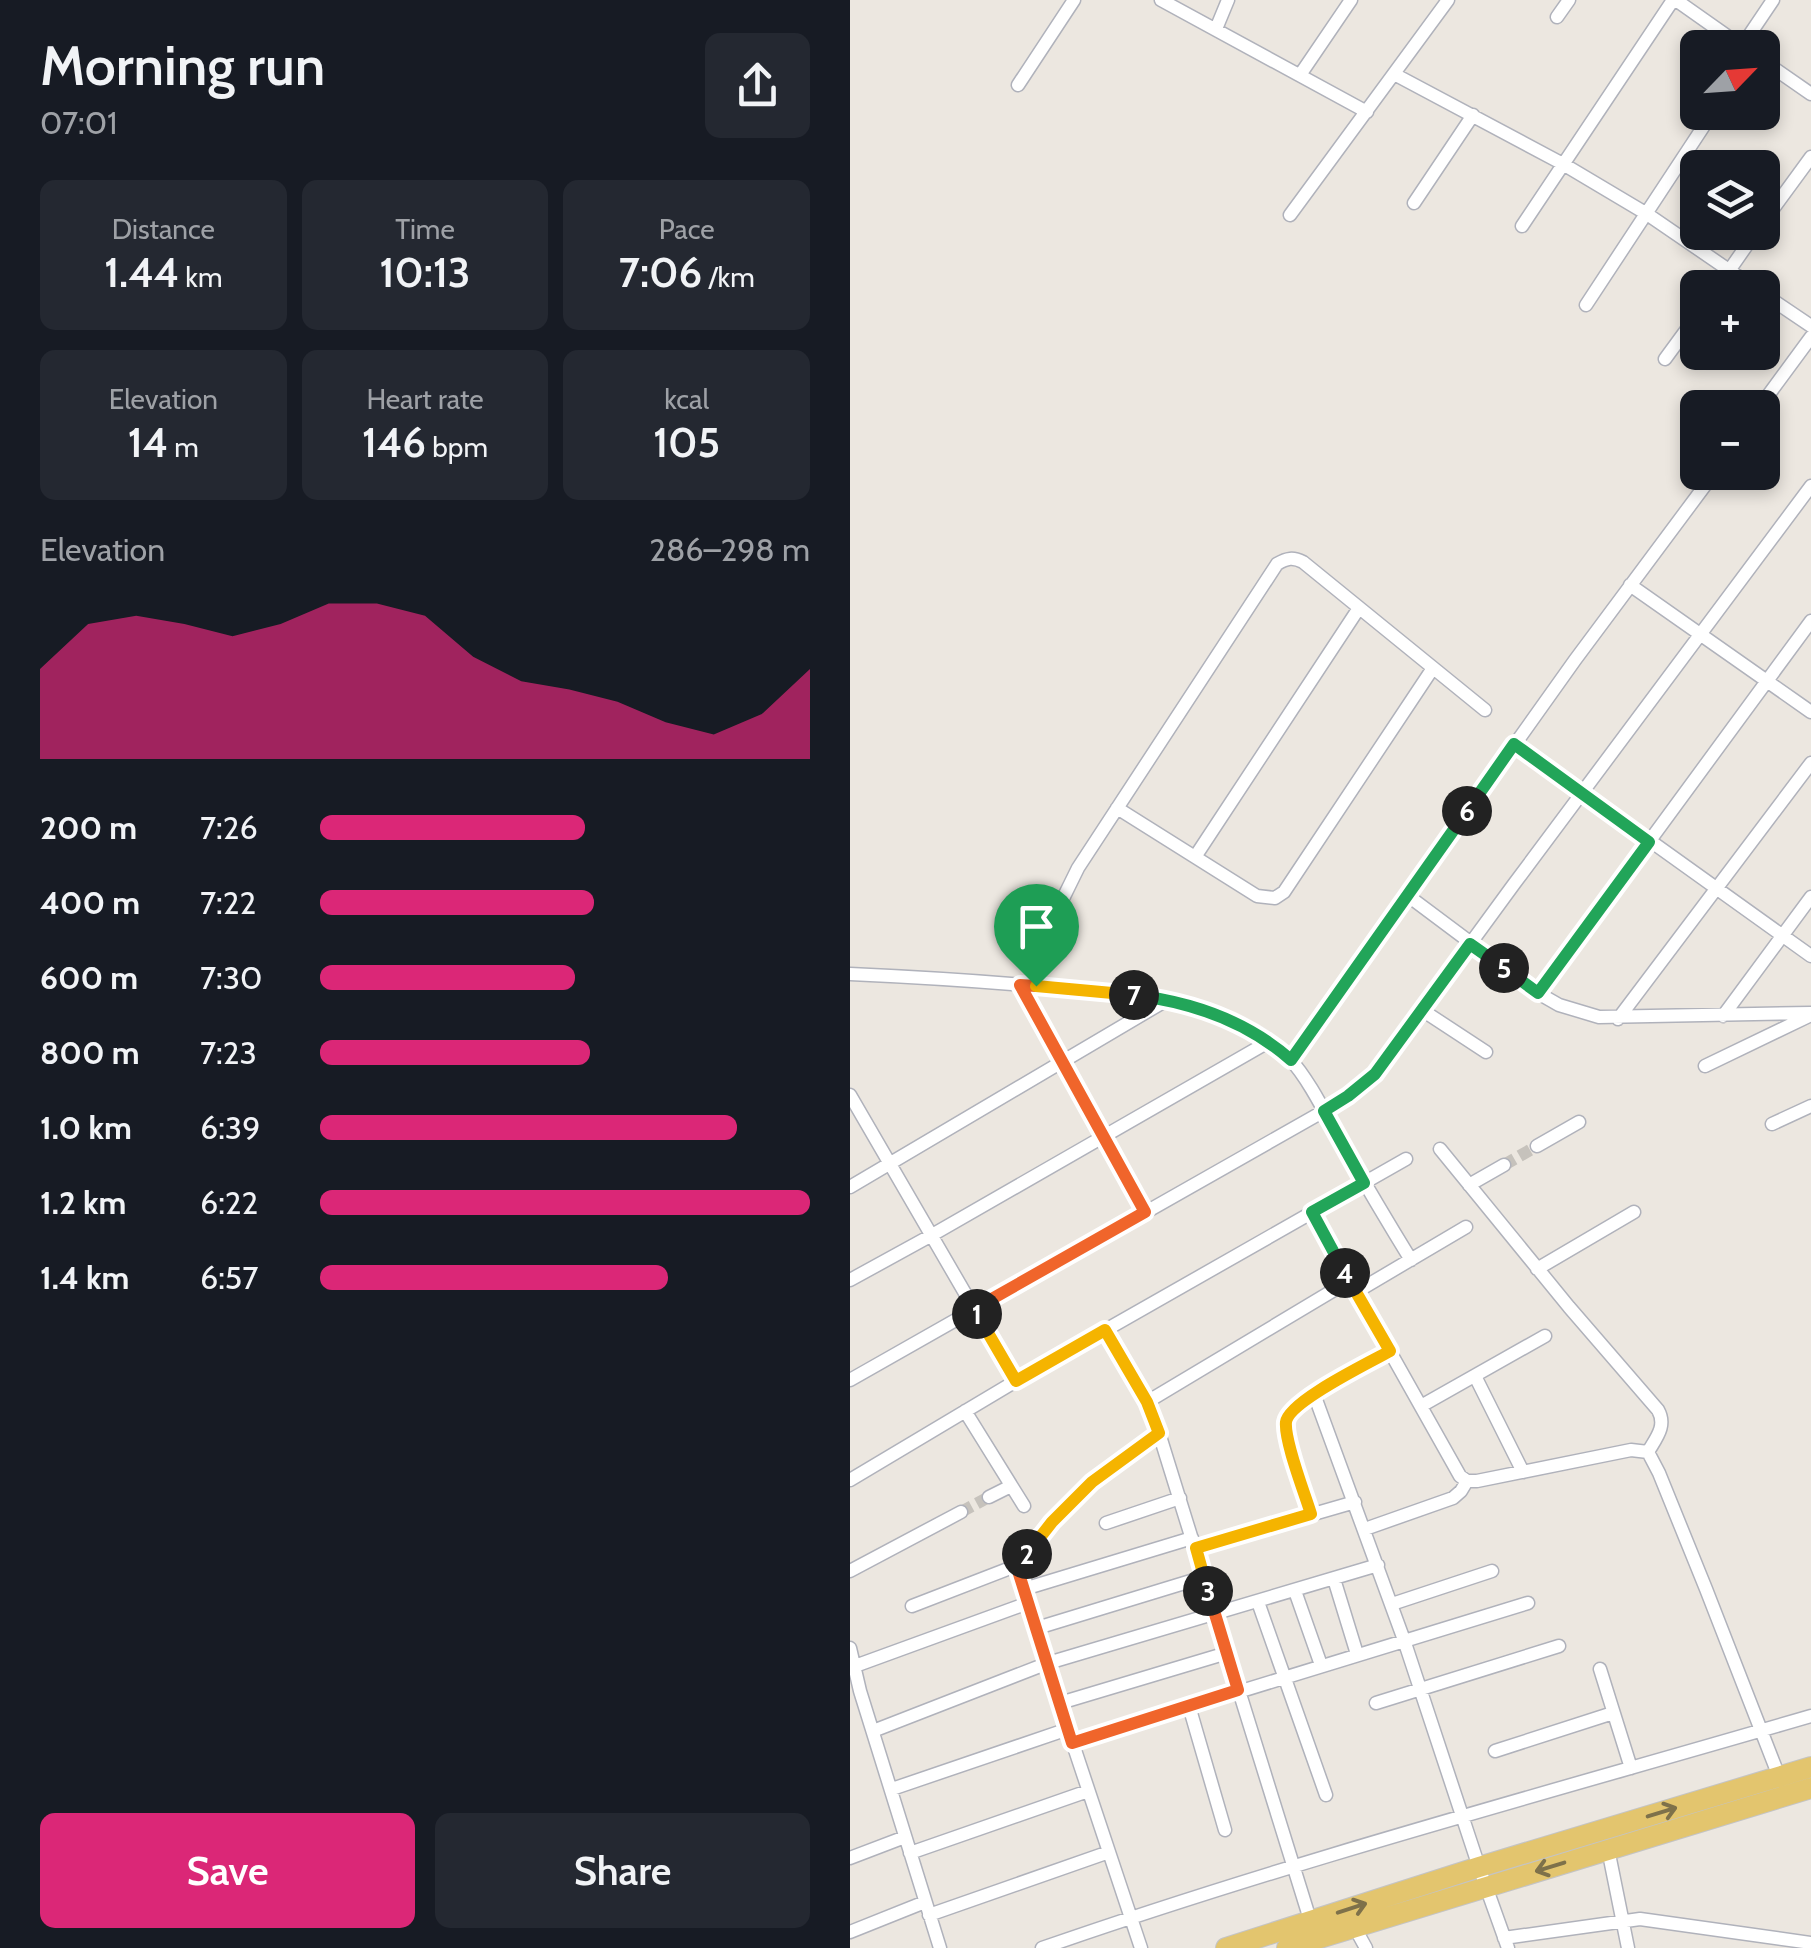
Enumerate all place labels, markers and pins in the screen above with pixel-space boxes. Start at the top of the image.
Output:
pin: 6 [1442,786,1492,836]
pin [994,884,1079,987]
pin: 5 [1479,943,1529,993]
pin: 7 [1109,970,1159,1020]
pin: 4 [1320,1248,1370,1298]
pin: 1 [952,1289,1002,1339]
pin: 2 [1002,1529,1052,1579]
pin: 3 [1183,1566,1233,1616]

